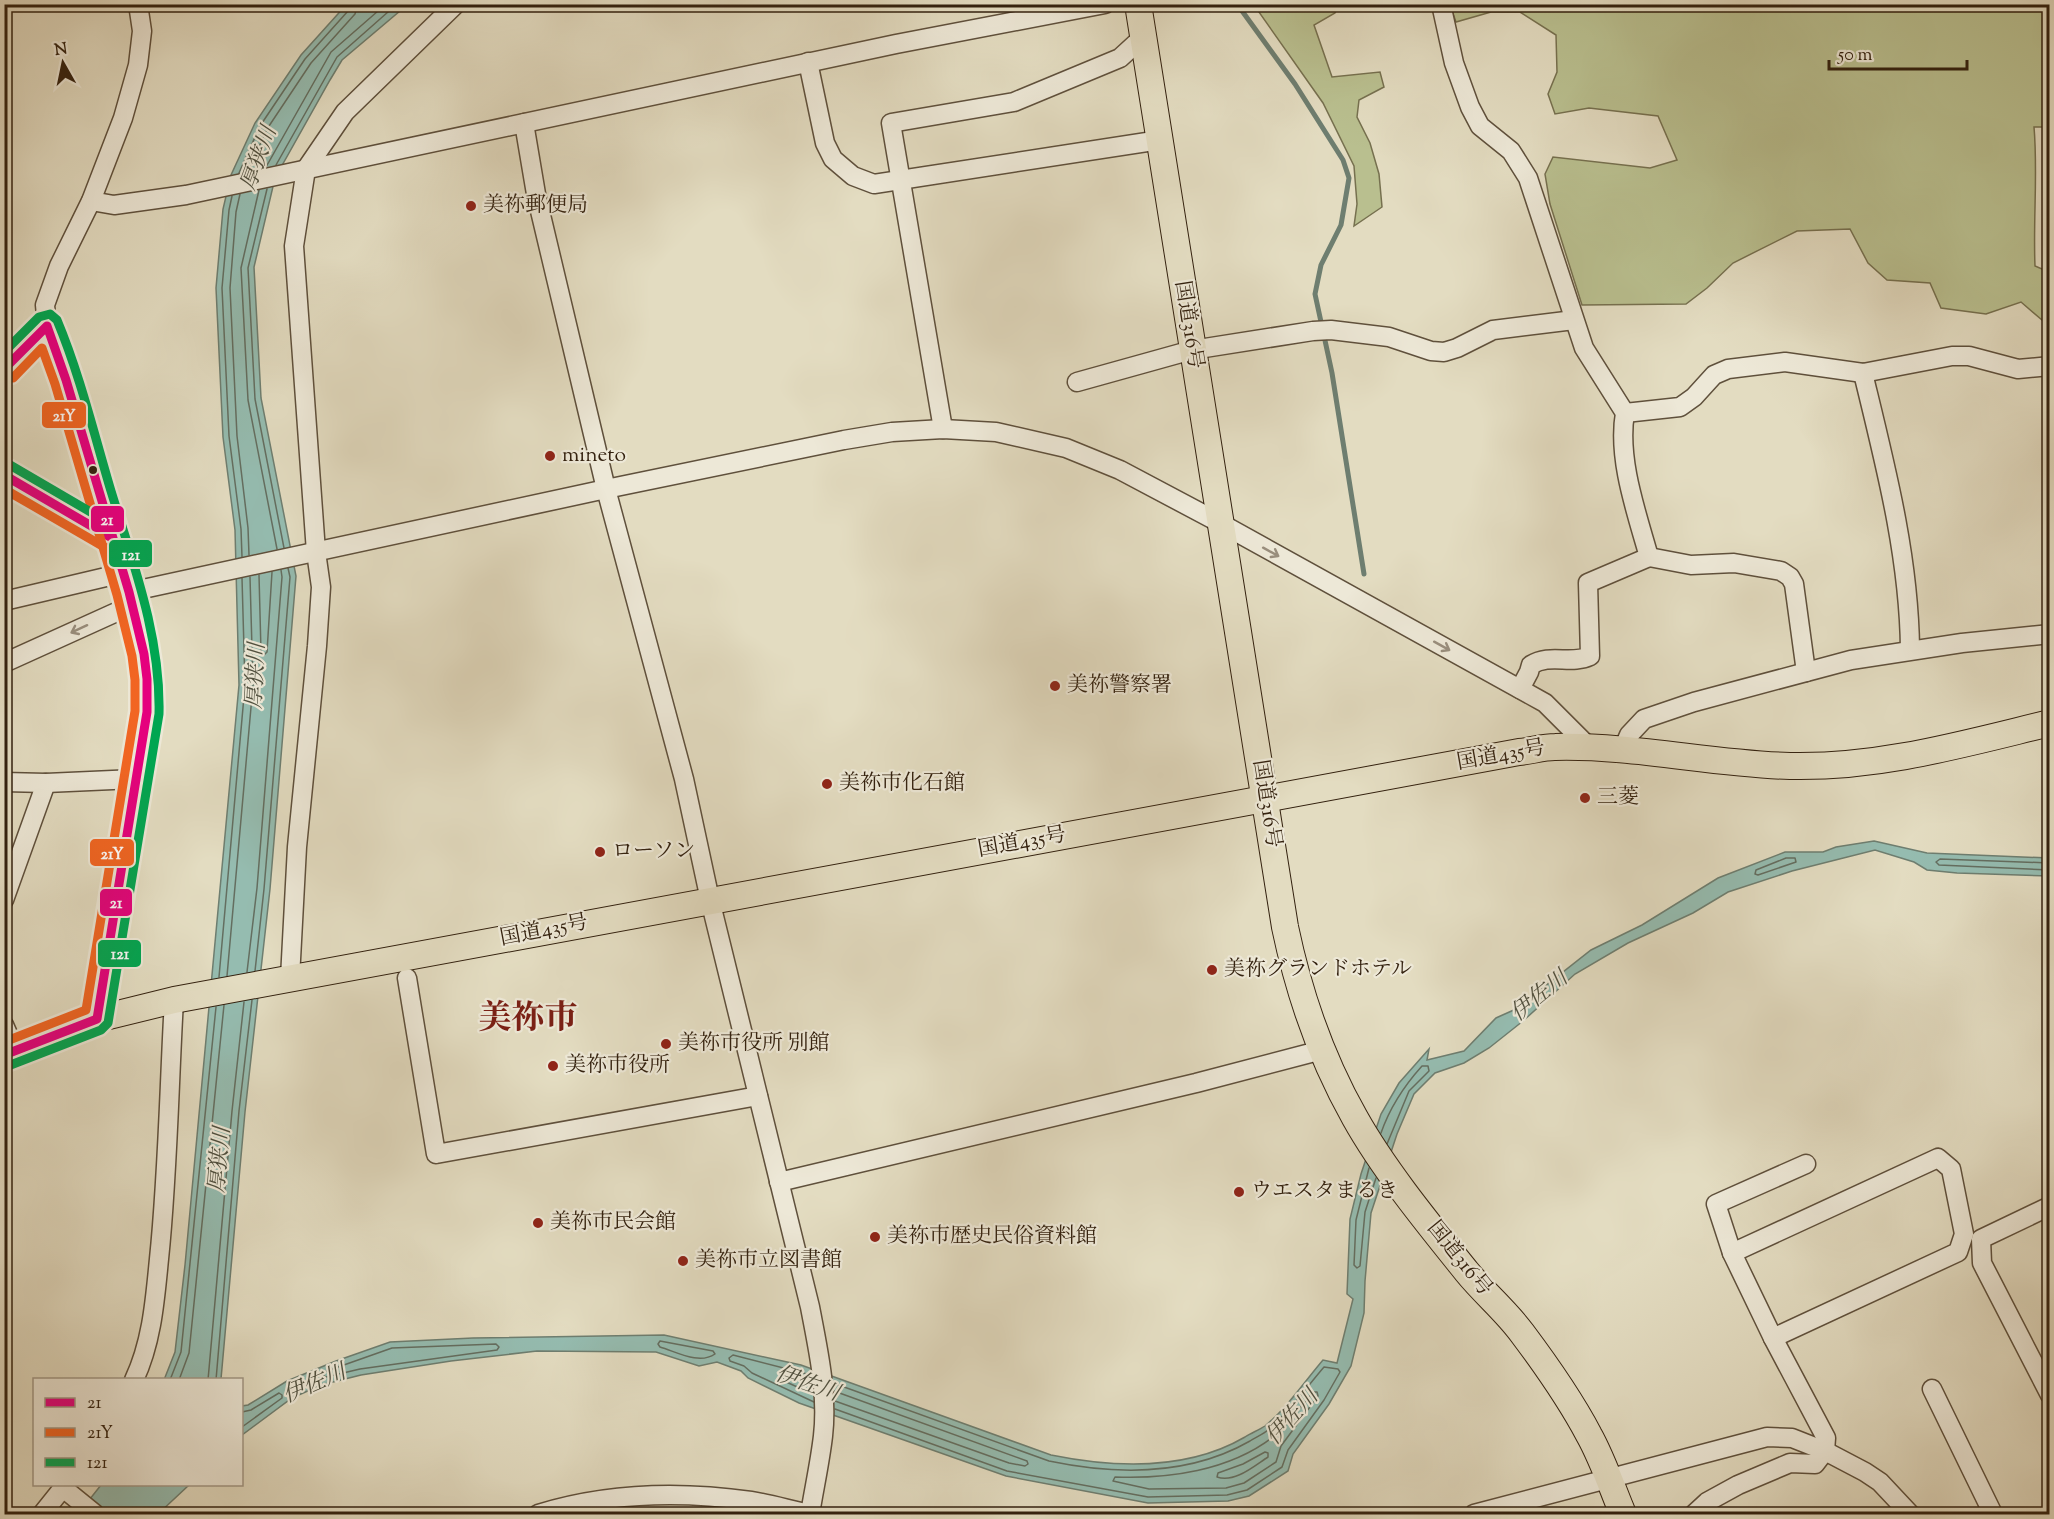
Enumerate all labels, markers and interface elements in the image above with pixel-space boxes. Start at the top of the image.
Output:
north arrow [33,33,93,93]
scale bar [1829,33,1967,71]
text: N [53,38,69,63]
text: 50 m [1837,43,1873,69]
water label: 厚狭川 [234,121,287,195]
place label: 美祢郵便局 [483,191,588,221]
marker: 美祢郵便局 [464,199,478,213]
street label: 国道316号 [1166,279,1210,371]
line badge: 21Y [41,401,87,429]
text: 21Y [52,406,76,429]
place label: mineto [562,441,626,471]
marker: mineto [543,449,557,463]
unlabelled marker [87,464,99,476]
line badge: 21 [90,505,125,533]
text: 21 [101,510,114,533]
line badge: 121 [108,539,153,568]
text: 121 [122,545,141,568]
one-way arrow [1262,546,1279,558]
one-way arrow [70,624,88,636]
water label: 厚狭川 [239,640,275,710]
one-way arrow [1433,640,1450,652]
place label: 美祢警察署 [1067,671,1172,701]
marker: 美祢警察署 [1048,679,1062,693]
street label: 国道435号 [1454,733,1548,779]
street label: 国道316号 [1244,758,1288,850]
place label: 美袮市化石館 [839,769,965,799]
marker: 美袮市化石館 [820,777,834,791]
place label: 三菱 [1597,783,1639,813]
marker: 三菱 [1578,791,1592,805]
street label: 国道435号 [975,820,1069,866]
place label: ローソン [612,837,695,867]
line badge: 21Y [89,838,135,867]
text: 21Y [100,844,124,867]
marker: ローソン [593,845,607,859]
line badge: 21 [99,888,133,917]
text: 21 [110,893,123,916]
street label: 国道435号 [497,908,591,954]
line badge: 121 [97,939,142,968]
text: 121 [111,944,130,967]
place label: 美祢グランドホテル [1224,955,1412,985]
marker: 美祢グランドホテル [1205,963,1219,977]
water label: 伊佐川 [1504,963,1577,1030]
district label: 美祢市 [479,996,578,1044]
place label: 美祢市役所 別館 [678,1029,829,1059]
marker: 美祢市役所 別館 [659,1037,673,1051]
place label: 美祢市役所 [565,1051,670,1081]
marker: 美祢市役所 [546,1059,560,1073]
water label: 厚狭川 [202,1124,240,1194]
place label: ウエスタまるき [1251,1177,1398,1207]
marker: ウエスタまるき [1232,1185,1246,1199]
place label: 美祢市民会館 [550,1208,676,1238]
street label: 国道316号 [1419,1215,1499,1303]
marker: 美祢市民会館 [531,1216,545,1230]
place label: 美袮市歴史民俗資料館 [887,1222,1097,1252]
marker: 美袮市歴史民俗資料館 [868,1230,882,1244]
place label: 美祢市立図書館 [695,1246,842,1276]
marker: 美祢市立図書館 [676,1254,690,1268]
water label: 伊佐川 [278,1357,353,1413]
water label: 伊佐川 [771,1359,845,1412]
legend [33,1378,243,1486]
water label: 伊佐川 [1259,1381,1328,1453]
text: 21 [87,1391,102,1417]
text: 21Y [87,1421,113,1447]
text: 121 [87,1451,108,1477]

